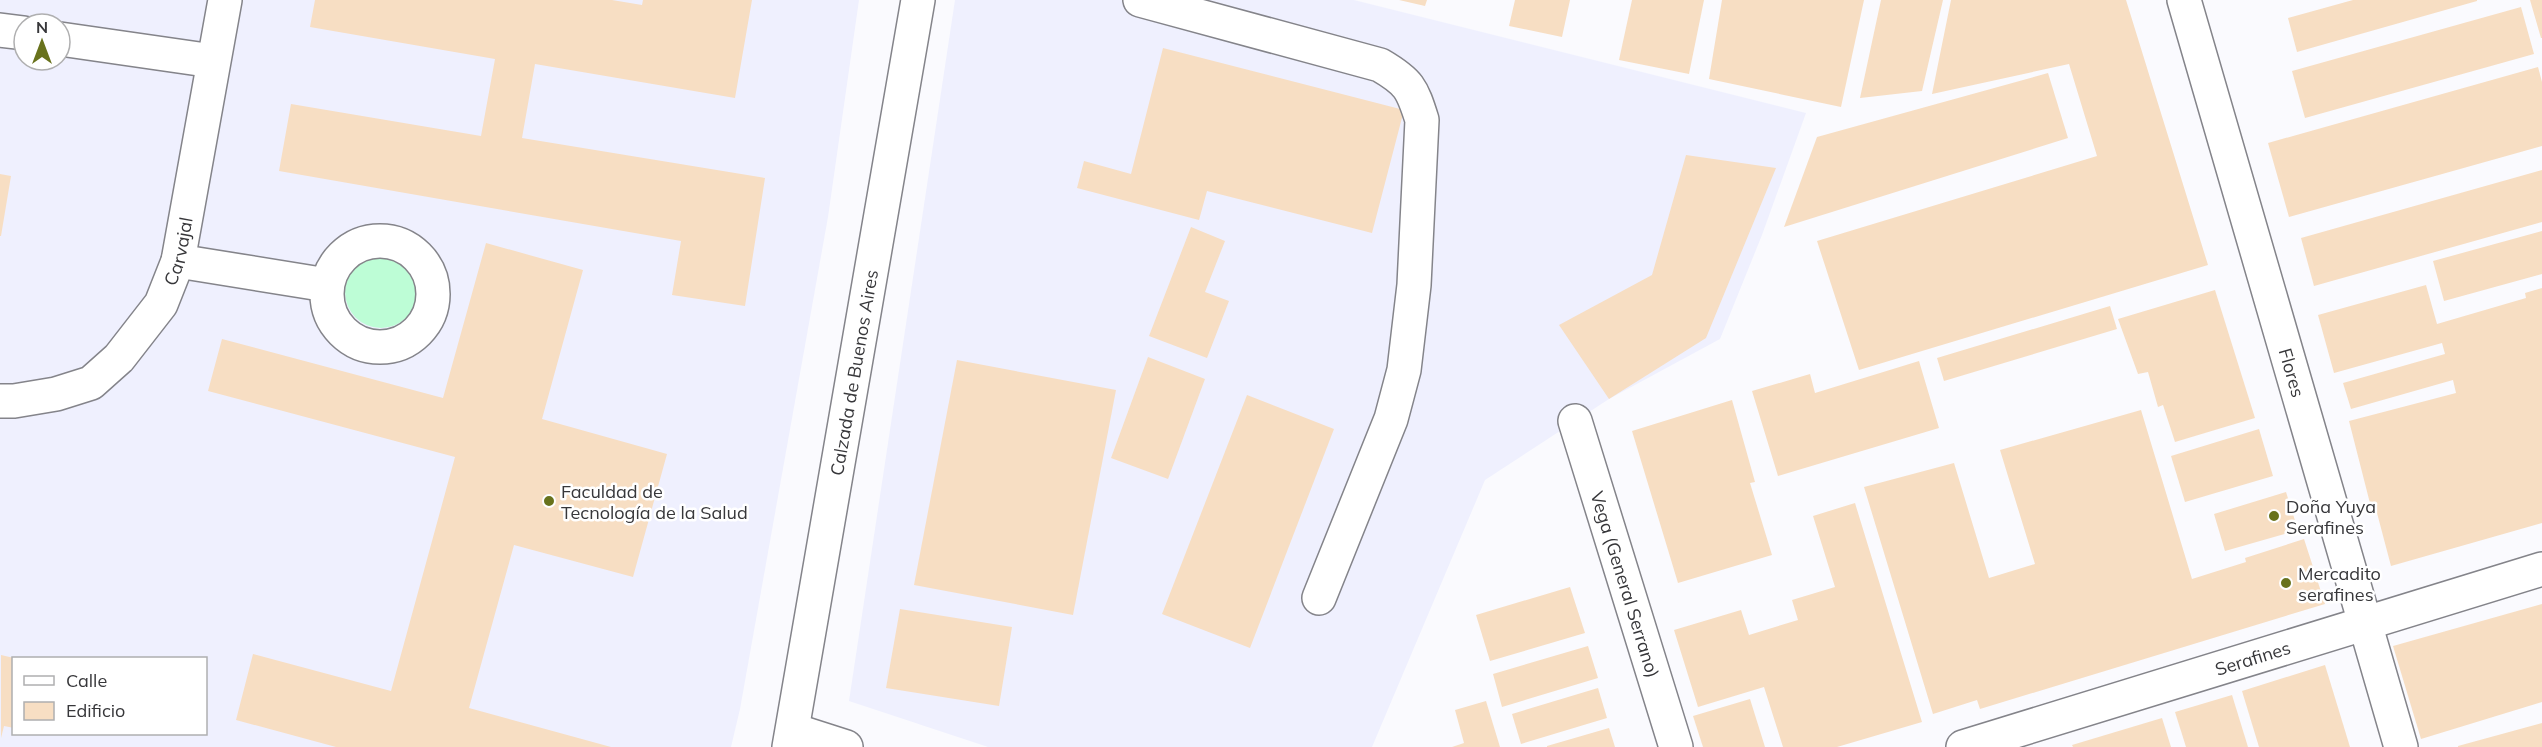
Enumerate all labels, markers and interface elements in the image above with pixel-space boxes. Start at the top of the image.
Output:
north arrow [12,12,72,72]
text: N [36,17,48,37]
street label: Carvajal [158,215,197,289]
street label: Calzada de Buenos Aires [825,268,883,477]
street label: Flores [2274,345,2310,400]
place label: Faculdad de Tecnología de la Salud [561,480,748,524]
street label: Vega (General Serrano) [1586,488,1665,680]
marker: Faculdad de Tecnología de la Salud [542,494,556,508]
place label: Doña Yuya Serafines [2286,495,2376,539]
marker: Doña Yuya Serafines [2267,509,2281,523]
place label: Mercadito serafines [2298,562,2381,606]
marker: Mercadito serafines [2279,576,2293,590]
street label: Serafines [2212,636,2293,680]
legend [12,657,207,735]
text: Calle [66,669,107,692]
text: Edificio [66,699,125,722]

